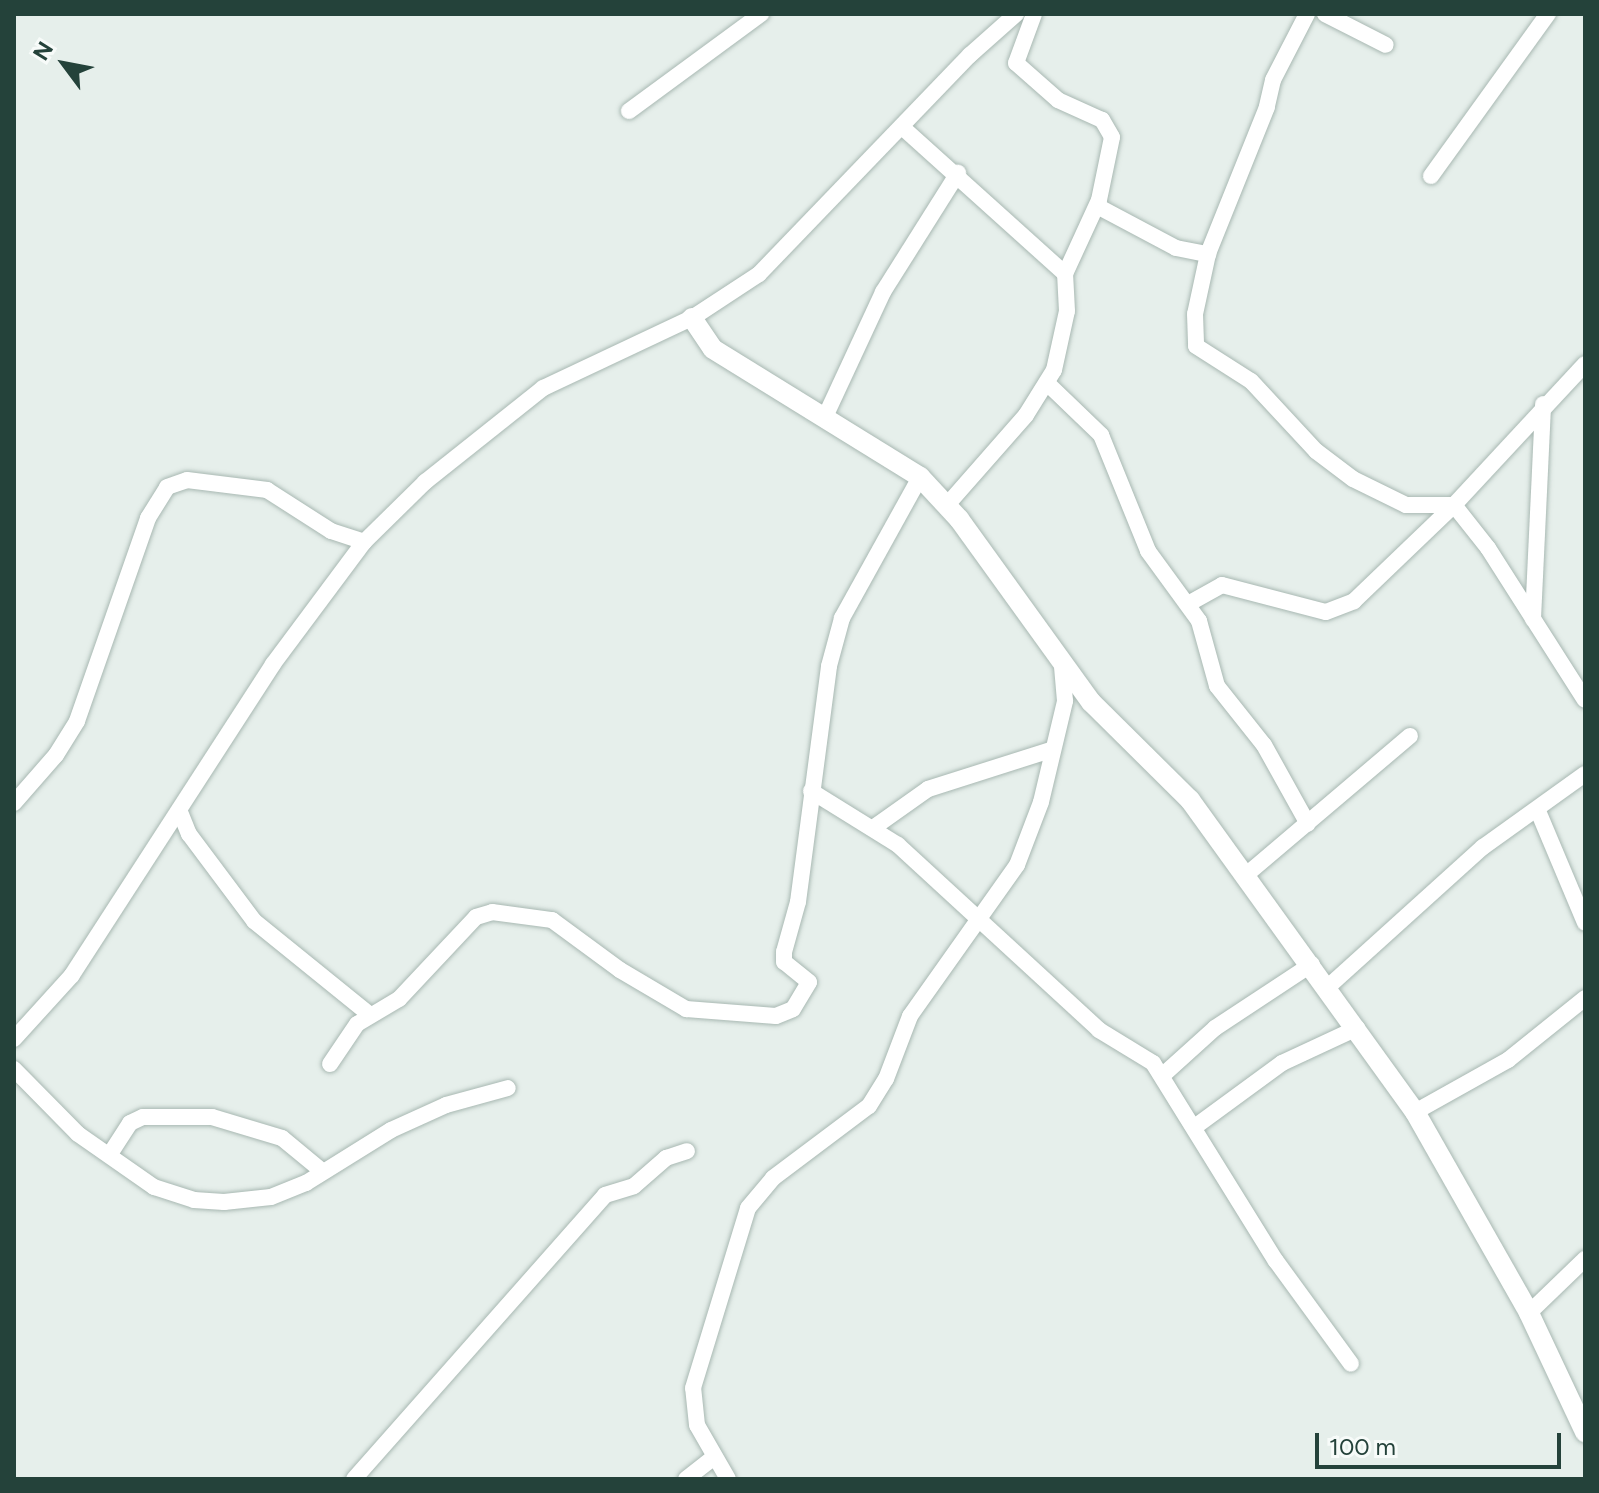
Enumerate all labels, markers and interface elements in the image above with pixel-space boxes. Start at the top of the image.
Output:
north arrow [24,24,104,104]
text: N [27,37,59,65]
scale bar [1319,1417,1565,1467]
text: 100 m [1329,1432,1396,1461]

